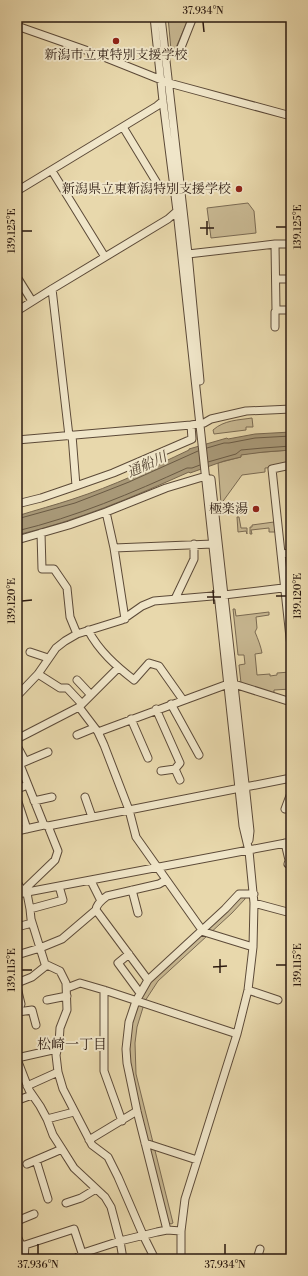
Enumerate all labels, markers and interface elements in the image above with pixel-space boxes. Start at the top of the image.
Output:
text: 37.934°N [182,5,224,17]
marker: 新潟市立東特別支援学校 [111,36,121,46]
place label: 新潟市立東特別支援学校 [44,47,188,63]
place label: 新潟県立東新潟特別支援学校 [62,181,231,197]
marker: 新潟県立東新潟特別支援学校 [234,184,244,194]
text: 139.125°E [292,205,304,249]
text: 139.125°E [6,209,18,253]
water label: 通船川 [124,447,172,482]
place label: 極楽湯 [209,501,248,517]
marker: 極楽湯 [251,504,261,514]
text: 139.120°E [292,573,304,619]
text: 139.120°E [6,578,18,624]
text: 139.115°E [292,943,304,987]
text: 139.115°E [6,948,18,992]
district label: 松崎一丁目 [37,1036,107,1054]
text: 37.936°N [17,1259,59,1271]
text: 37.934°N [204,1259,246,1271]

